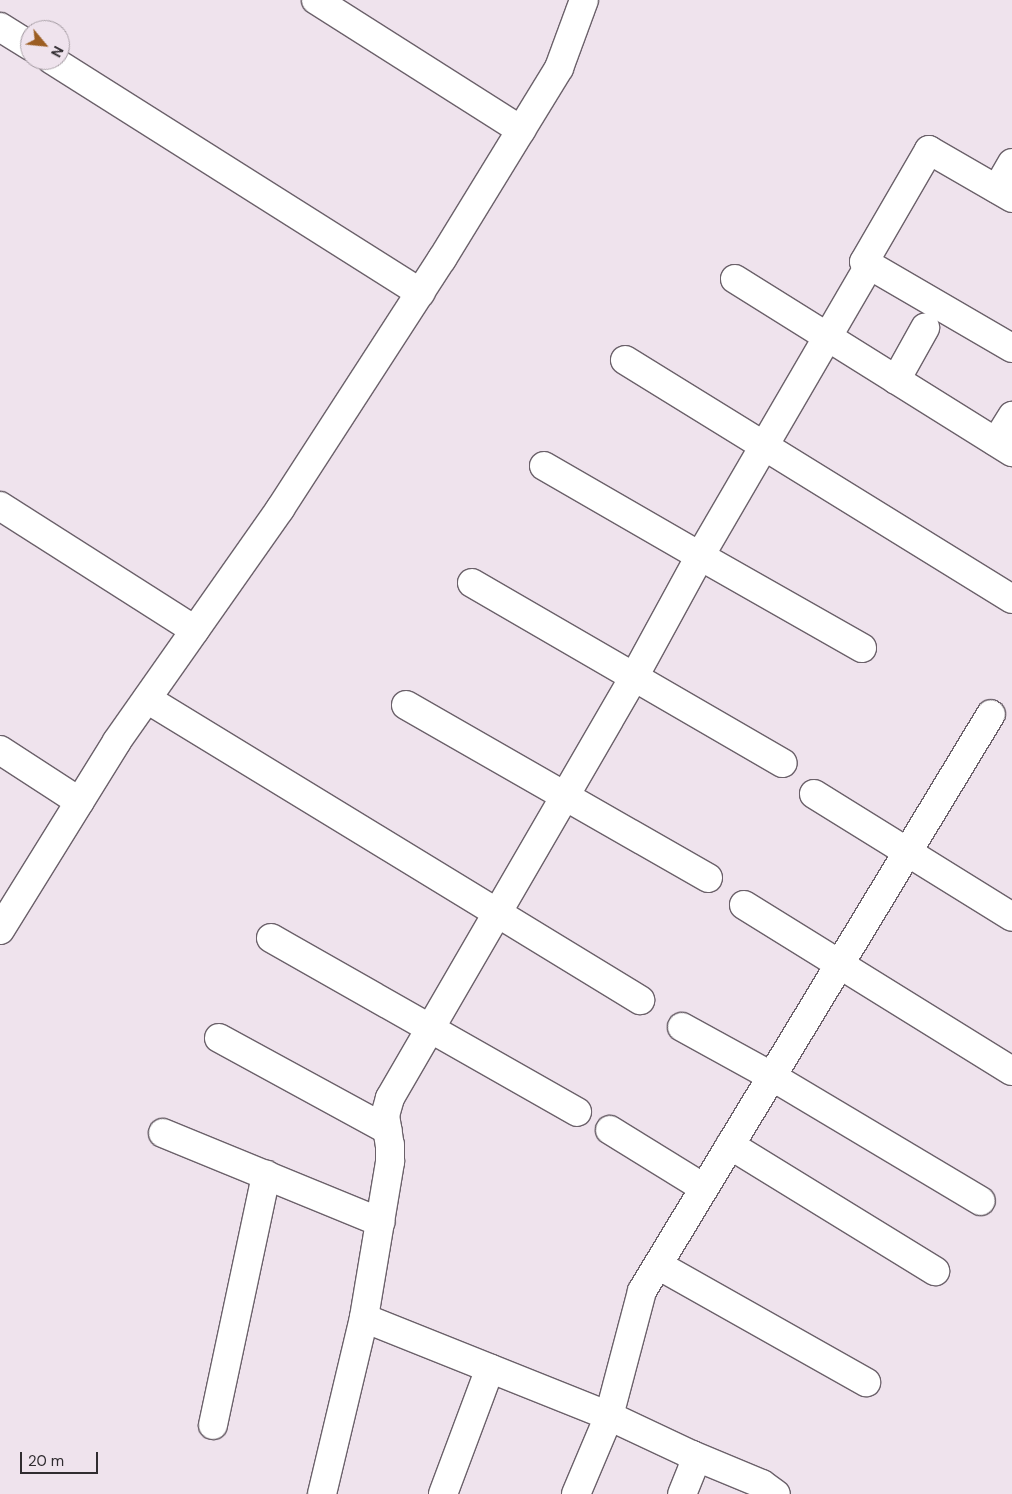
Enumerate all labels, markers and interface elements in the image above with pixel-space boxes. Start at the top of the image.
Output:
north arrow [20,20,70,70]
text: N [47,43,68,60]
scale bar [22,1442,100,1474]
text: 20 m [28,1451,64,1471]

